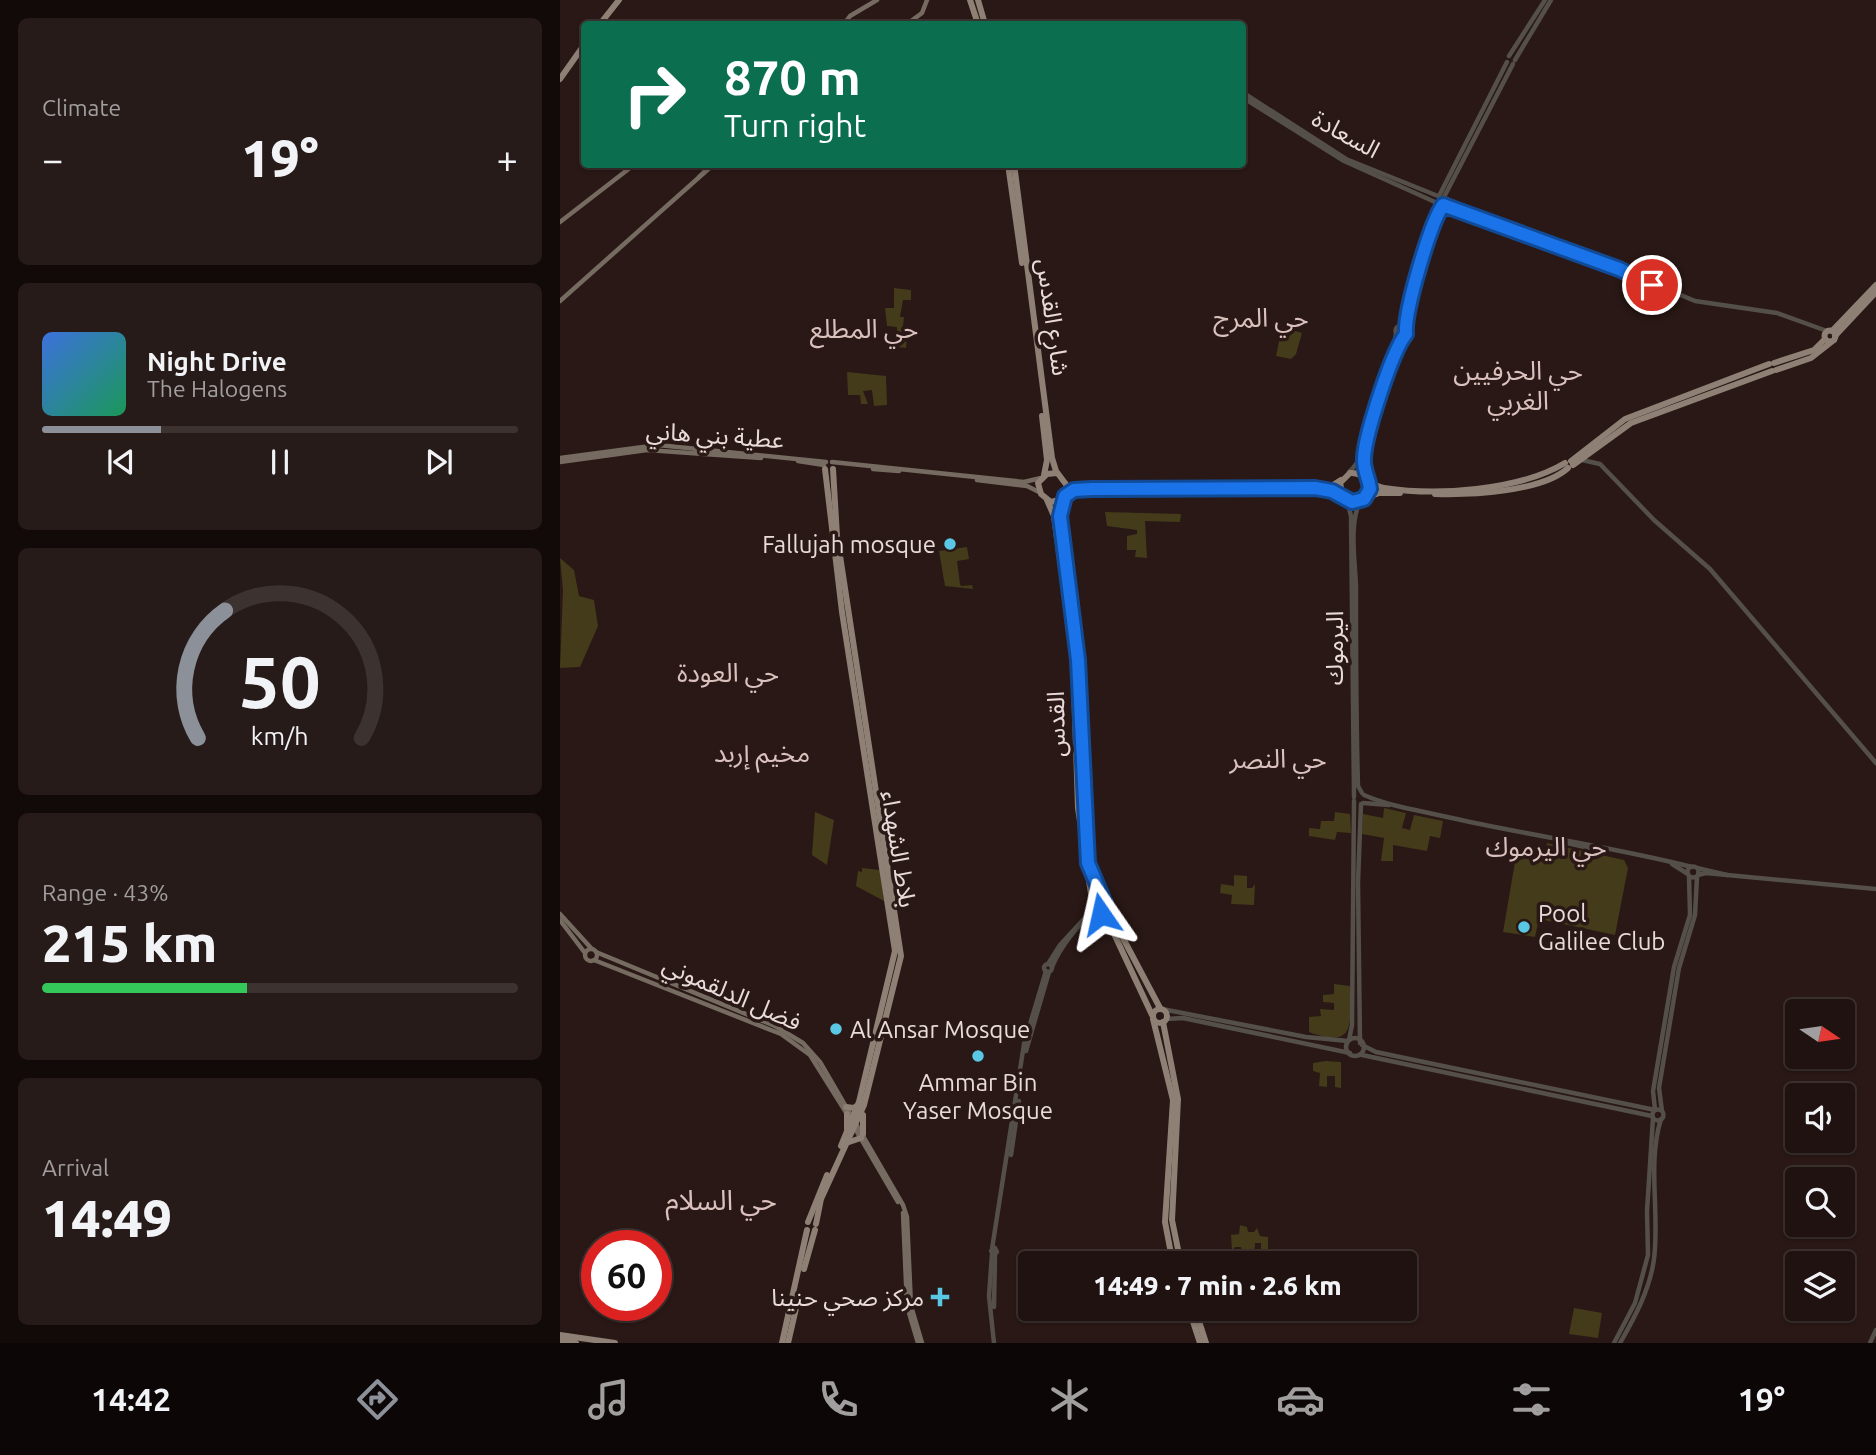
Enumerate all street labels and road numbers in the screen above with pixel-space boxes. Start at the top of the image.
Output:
street label: السعادة [1308,104,1384,164]
street label: شارع القدس [1027,257,1075,378]
street label: عطية بني هاني [645,417,785,459]
street label: اليرموك [1321,611,1349,685]
street label: القدس [1042,691,1070,757]
street label: بلاط الشهداء [876,789,922,909]
street label: فضل الدلقموني [656,950,805,1041]

